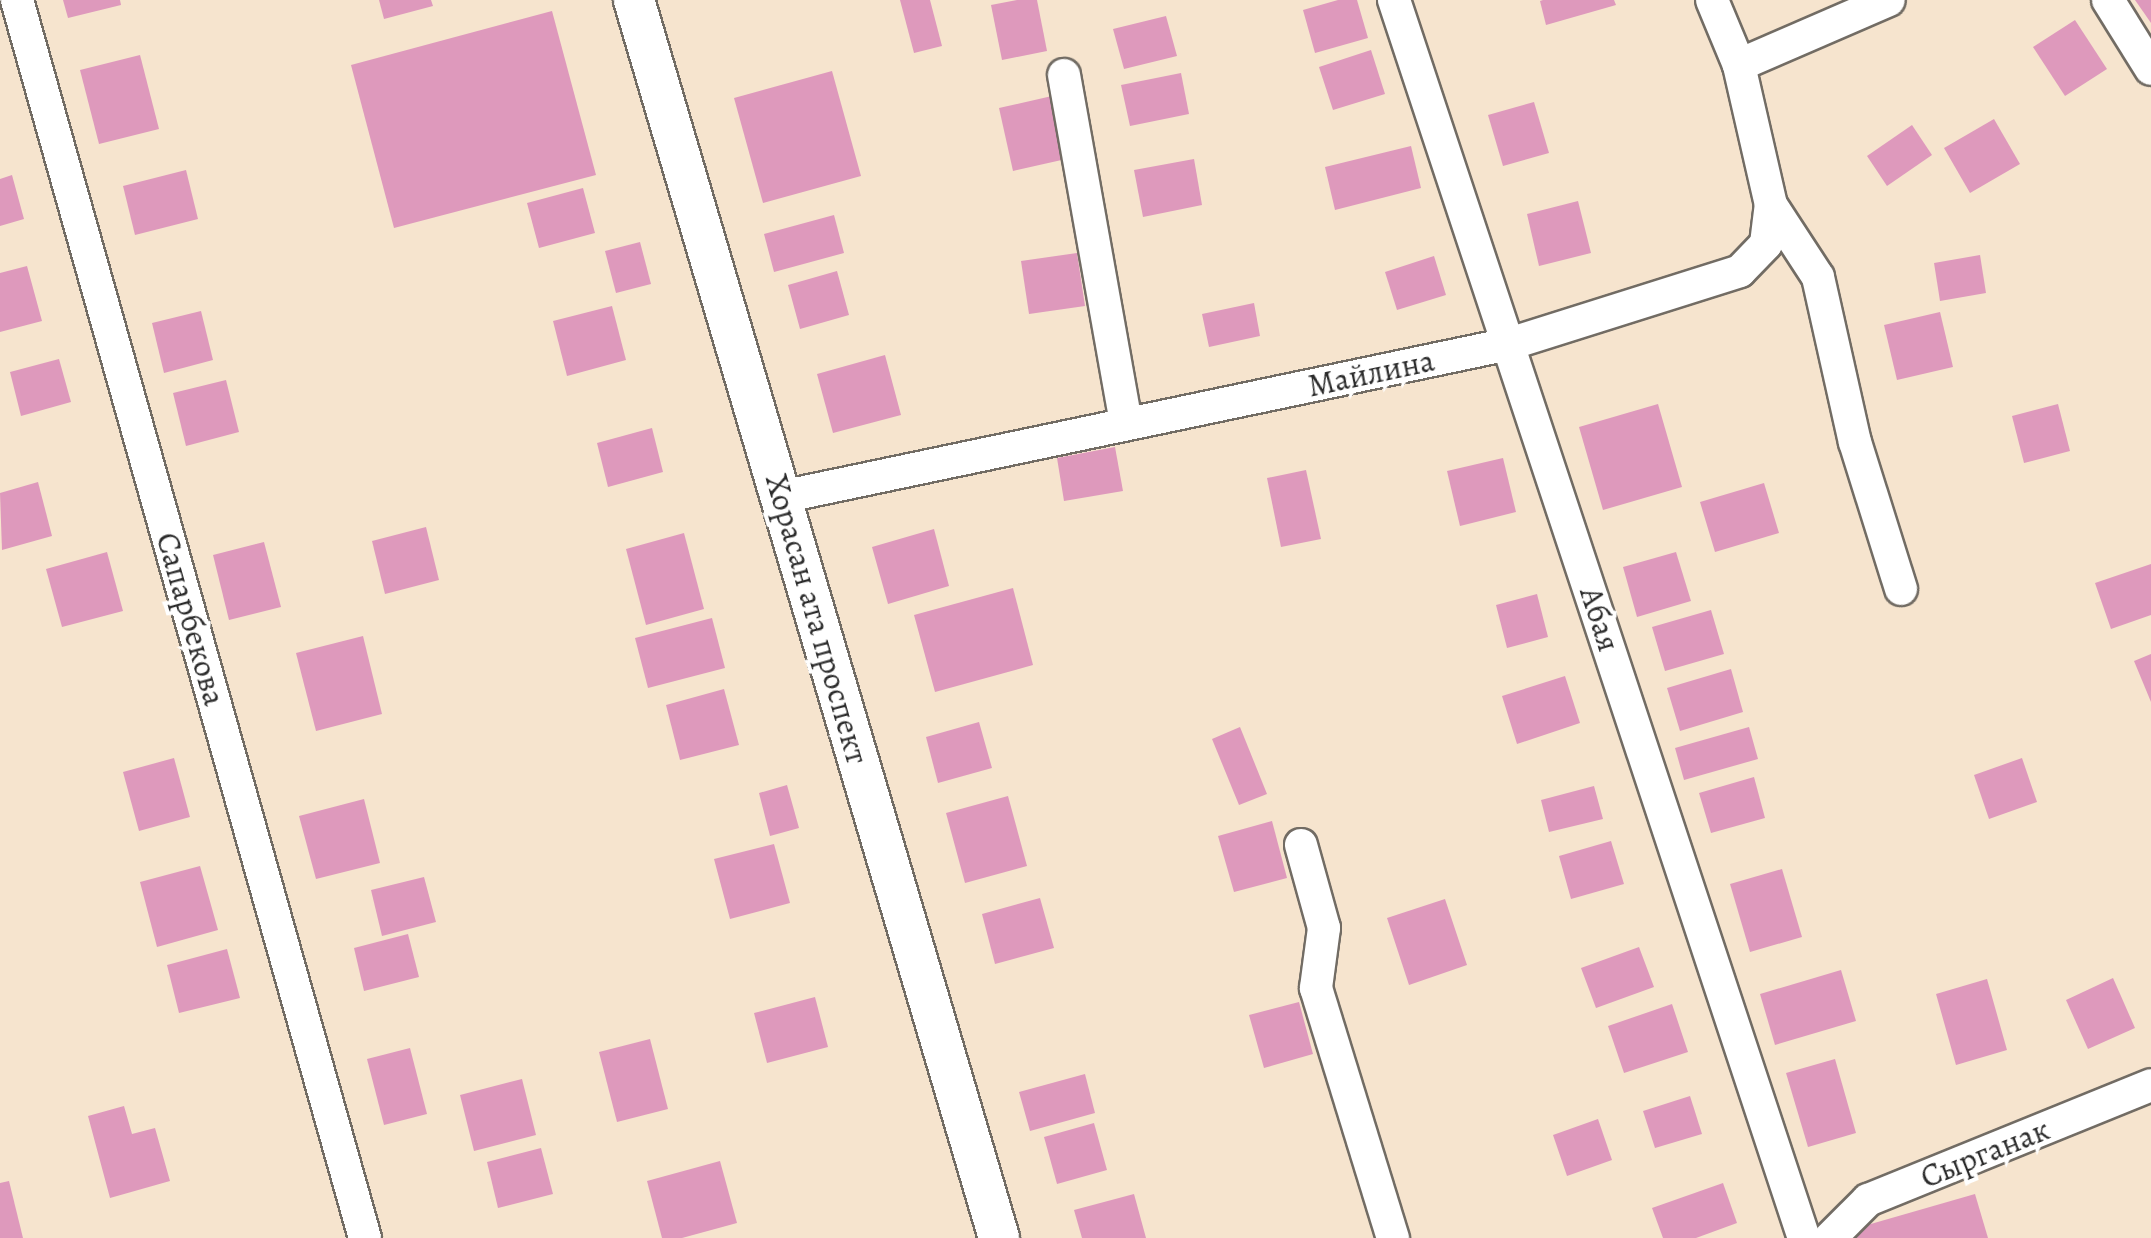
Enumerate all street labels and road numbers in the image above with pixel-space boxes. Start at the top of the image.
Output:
street label: Майлина [1304,341,1438,405]
street label: Хорасан ата проспект [757,470,877,768]
street label: Сапарбекова [148,528,234,710]
street label: Абая [1572,582,1628,656]
street label: Сырганак [1915,1110,2055,1196]

